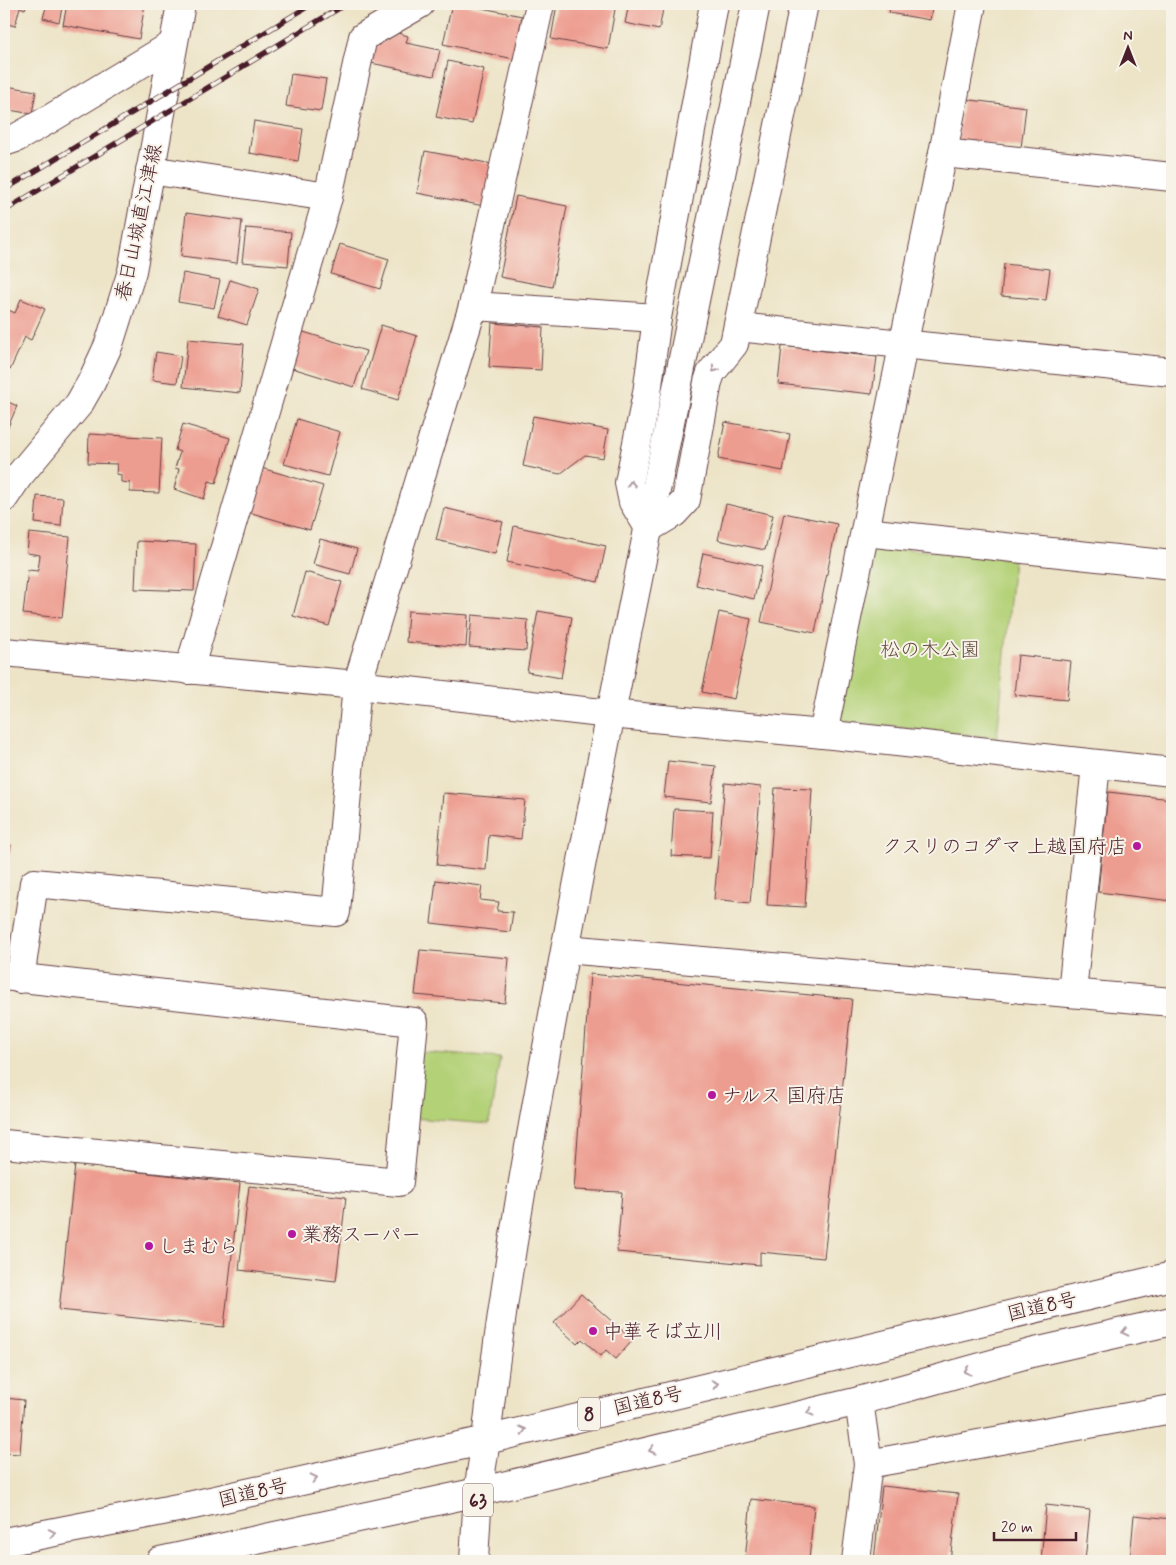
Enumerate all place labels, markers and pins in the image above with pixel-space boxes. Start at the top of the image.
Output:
place label: クスリのコダマ 上越国府店 [882,834,1127,861]
marker: クスリのコダマ 上越国府店 [1131,840,1143,852]
place label: ナルス 国府店 [722,1083,846,1110]
marker: ナルス 国府店 [706,1089,718,1101]
place label: 業務スーパー [302,1222,421,1249]
marker: 業務スーパー [286,1228,298,1240]
place label: しまむら [159,1234,239,1261]
marker: しまむら [143,1240,155,1252]
place label: 中華そば立川 [603,1319,723,1346]
marker: 中華そば立川 [587,1325,599,1337]

